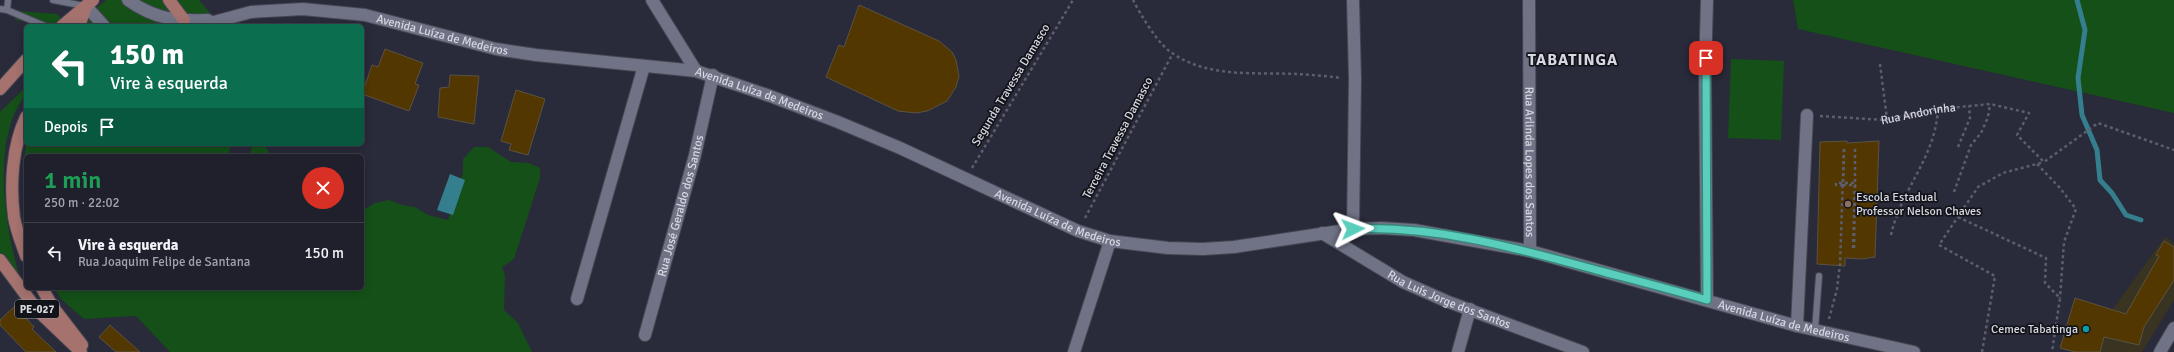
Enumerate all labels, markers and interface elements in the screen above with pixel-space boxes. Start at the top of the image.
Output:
street label: Avenida Luíza de Medeiros [375,11,509,58]
street label: Segunda Travessa Damasco [969,21,1053,149]
text: 150 m [110,38,184,72]
icon: left [44,40,96,92]
pin [1689,41,1723,75]
icon: arrive [1695,47,1717,69]
district label: TABATINGA [1528,50,1618,70]
street label: Avenida Luíza de Medeiros [693,64,826,123]
text: Vire à esquerda [110,72,228,94]
street label: Terceira Travessa Damasco [1080,75,1156,201]
street label: Rua Arlinda Lopes dos Santos [1522,87,1537,237]
street label: Rua Andorinha [1880,100,1956,128]
icon: arrive [96,116,118,138]
text: Depois [44,118,88,136]
street label: Rua José Geraldo dos Santos [654,134,707,278]
text: 1 min [44,165,101,195]
button: close [302,167,344,209]
street label: Avenida Luíza de Medeiros [992,186,1122,250]
place label: Escola Estadual Professor Nelson Chaves [1856,190,1981,219]
text: 250 m · 22:02 [44,195,120,211]
marker: Escola Estadual Professor Nelson Chaves [1843,199,1853,209]
position arrow [1332,208,1374,250]
text: Vire à esquerda [78,236,178,254]
icon: left [44,242,66,264]
text: 150 m [304,244,344,262]
text: Rua Joaquim Felipe de Santana [78,254,250,270]
street label: Rua Luís Jorge dos Santos [1385,267,1513,332]
street label: Avenida Luíza de Medeiros [1716,297,1851,345]
road number: PE-027 [15,300,59,318]
place label: Cemec Tabatinga [1991,322,2078,337]
marker: Cemec Tabatinga [2081,324,2091,334]

